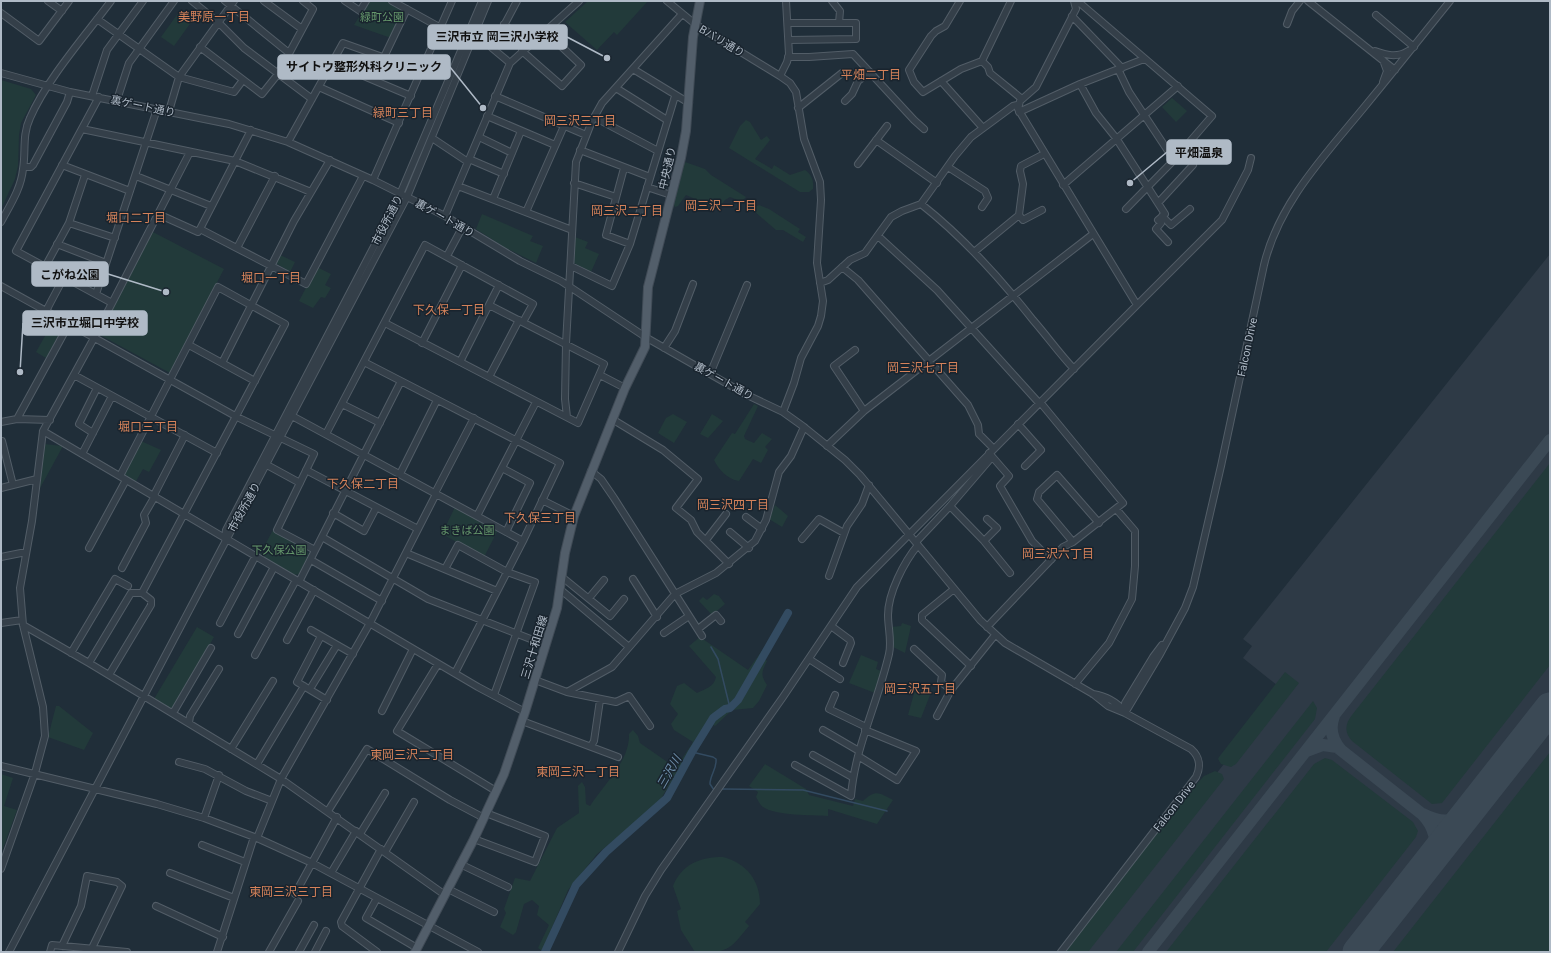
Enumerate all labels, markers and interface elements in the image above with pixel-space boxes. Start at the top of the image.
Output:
district label: 美野原一丁目 [178,10,250,24]
park label: 緑町公園 [360,11,404,24]
street label: Bバリ通り [697,23,747,60]
callout: 三沢市立 岡三沢小学校 [428,25,567,49]
text: 三沢市立 岡三沢小学校 [436,30,558,44]
callout: サイトウ整形外科クリニック [278,55,450,79]
text: サイトウ整形外科クリニック [286,60,442,74]
district label: 平畑二丁目 [841,68,901,82]
street label: 裏ゲート通り [109,93,177,120]
district label: 緑町三丁目 [373,106,433,120]
district label: 岡三沢三丁目 [544,114,616,128]
callout: 平畑温泉 [1167,140,1231,164]
street label: 中央通り [656,145,679,191]
text: 平畑温泉 [1175,146,1223,160]
street label: 市役所通り [369,193,406,248]
street label: 裏ゲート通り [413,197,477,240]
district label: 岡三沢一丁目 [685,199,757,213]
district label: 岡三沢二丁目 [591,204,663,218]
district label: 堀口二丁目 [106,211,166,225]
callout: こがね公園 [32,262,108,286]
text: こがね公園 [40,268,100,282]
district label: 堀口一丁目 [241,271,301,285]
district label: 下久保一丁目 [413,303,485,317]
callout: 三沢市立堀口中学校 [23,311,147,335]
text: 三沢市立堀口中学校 [31,316,139,330]
street label: Falcon Drive [1235,316,1260,378]
street label: 裏ゲート通り [692,360,756,403]
district label: 岡三沢七丁目 [887,361,959,375]
district label: 堀口三丁目 [118,420,178,434]
district label: 下久保二丁目 [327,477,399,491]
street label: 市役所通り [225,480,263,534]
district label: 岡三沢四丁目 [697,498,769,512]
district label: 下久保三丁目 [504,511,576,525]
park label: まきば公園 [440,524,495,537]
park label: 下久保公園 [252,544,307,557]
district label: 岡三沢六丁目 [1022,547,1094,561]
street label: 三沢十和田線 [519,614,550,681]
district label: 岡三沢五丁目 [884,682,956,696]
district label: 東岡三沢二丁目 [370,748,454,762]
water label: 三沢川 [654,751,685,791]
district label: 東岡三沢一丁目 [536,765,620,779]
street label: Falcon Drive [1151,778,1198,834]
district label: 東岡三沢三丁目 [249,885,333,899]

